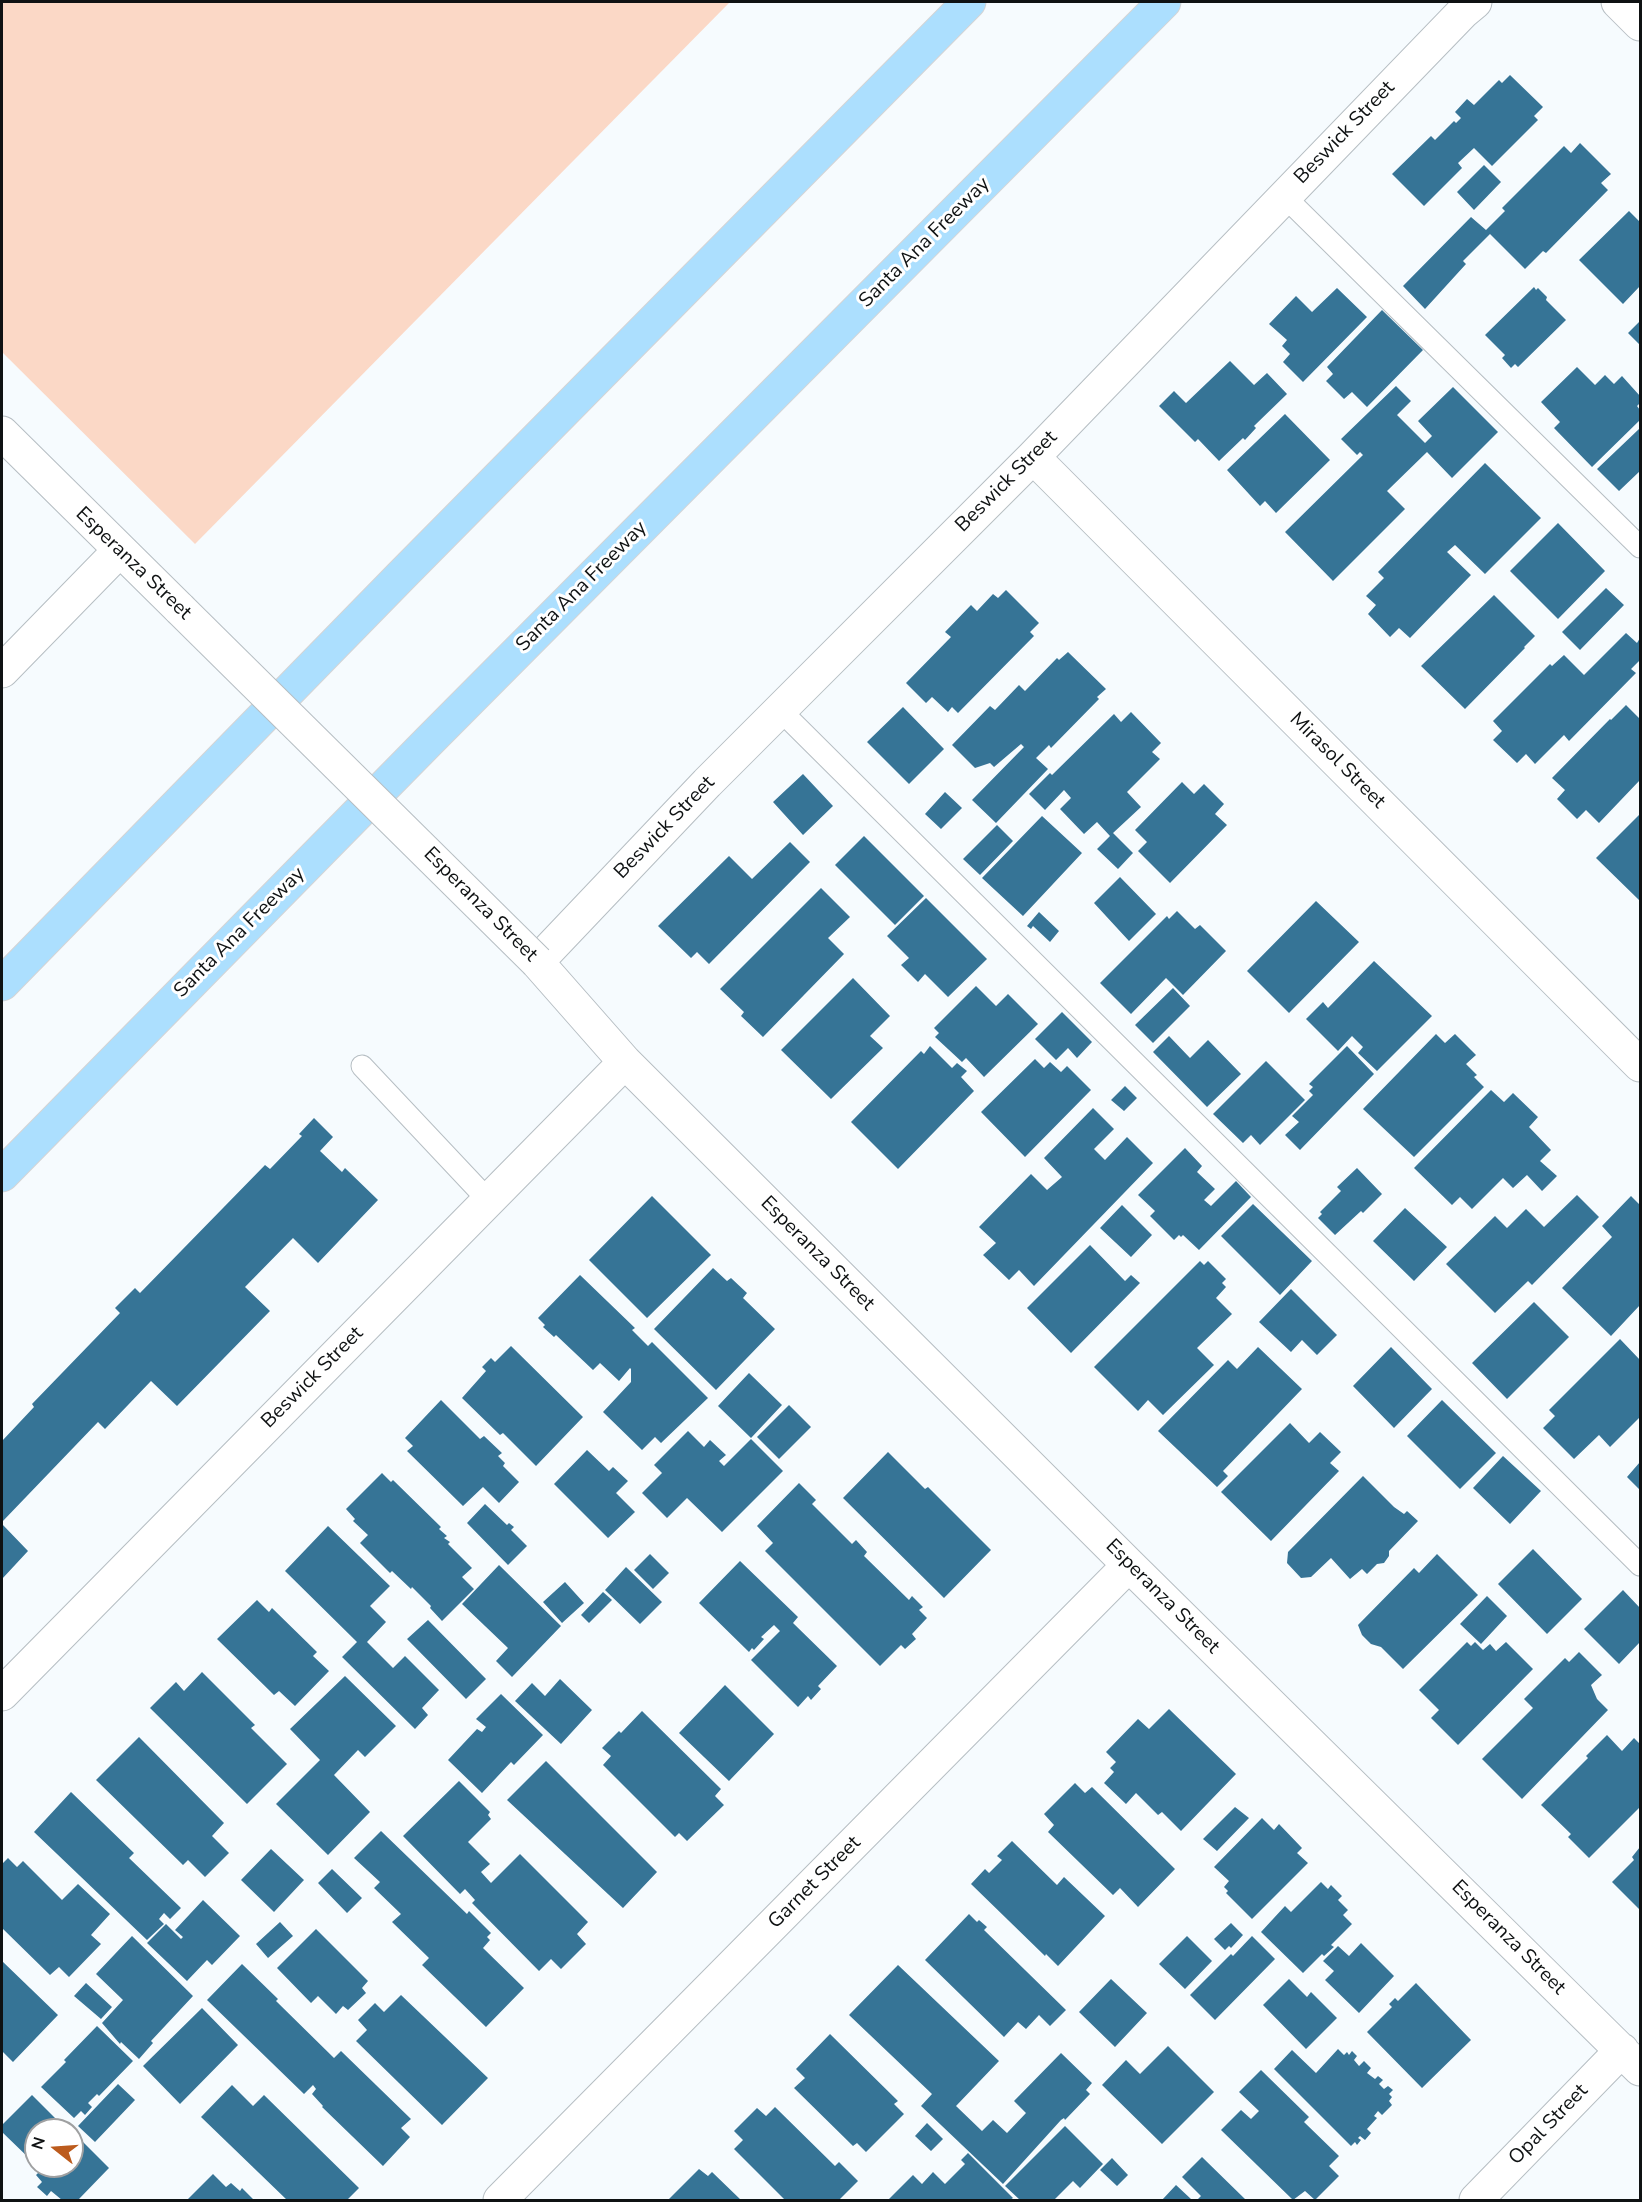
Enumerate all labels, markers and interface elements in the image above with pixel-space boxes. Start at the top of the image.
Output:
street label: Beswick Street [1290,76,1400,190]
street label: Santa Ana Freeway [855,173,995,313]
street label: Beswick Street [951,426,1063,538]
street label: Esperanza Street [70,503,196,625]
street label: Santa Ana Freeway [512,517,652,657]
street label: Mirasol Street [1284,708,1390,814]
street label: Beswick Street [610,771,720,885]
street label: Esperanza Street [418,843,542,967]
street label: Santa Ana Freeway [170,863,310,1003]
street label: Esperanza Street [755,1192,879,1316]
street label: Beswick Street [257,1322,369,1434]
street label: Esperanza Street [1100,1535,1224,1659]
street label: Garnet Street [764,1832,866,1934]
street label: Esperanza Street [1446,1876,1570,2000]
street label: Opal Street [1505,2080,1593,2170]
north arrow [24,2118,84,2178]
text: N [26,2134,51,2152]

